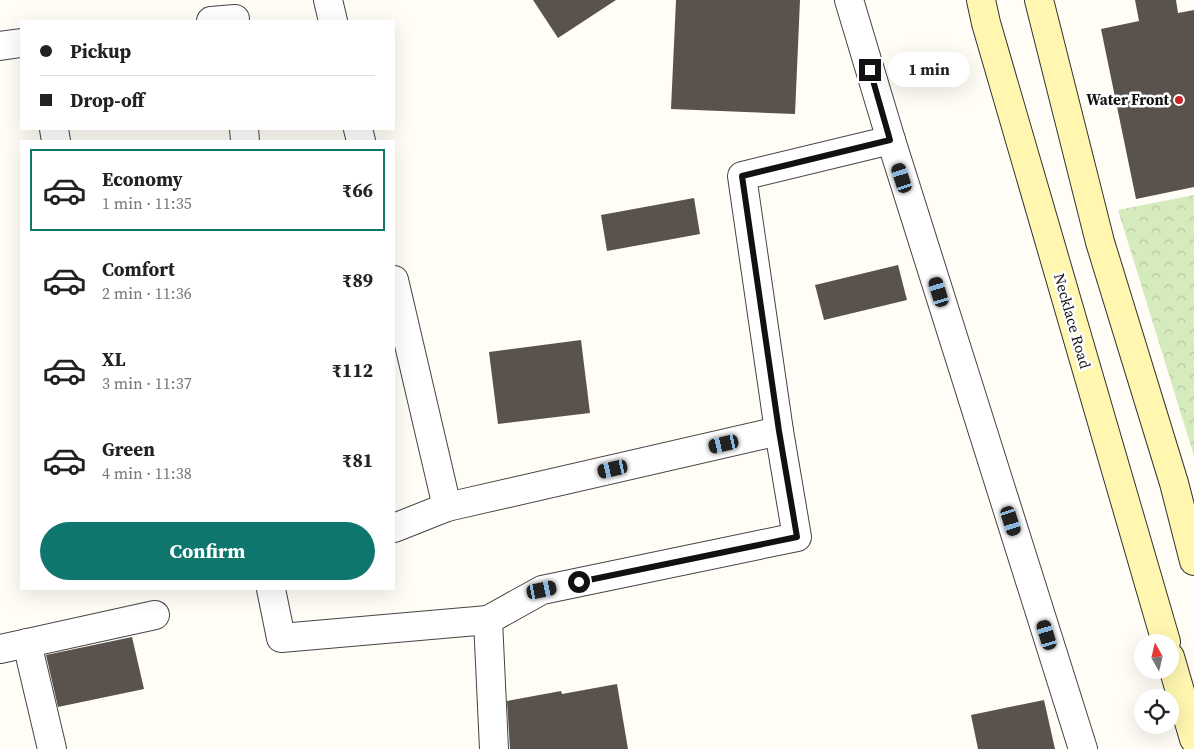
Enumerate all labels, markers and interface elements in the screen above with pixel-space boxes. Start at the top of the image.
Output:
text: Pickup [70,38,131,64]
callout: 1 min [888,52,970,88]
text: 1 min [908,58,950,80]
route end [859,59,881,81]
text: Drop-off [70,87,144,113]
place label: Water Front [1086,89,1170,110]
marker: Water Front [1173,94,1185,106]
car [890,161,913,195]
text: Economy [102,166,183,192]
icon: car [42,168,87,213]
text: ₹66 [342,177,373,203]
text: 1 min · 11:35 [102,192,192,214]
text: Comfort [102,256,175,282]
icon: car [42,258,87,303]
text: ₹89 [342,267,373,293]
street label: Necklace Road [1049,271,1096,371]
car [927,275,950,309]
text: 2 min · 11:36 [102,282,192,304]
text: XL [102,346,125,372]
icon: car [42,348,87,393]
text: ₹112 [332,357,373,383]
text: 3 min · 11:37 [102,372,192,394]
car [707,433,740,455]
text: Green [102,436,155,462]
icon: car [42,438,87,483]
text: ₹81 [342,447,373,473]
car [596,458,629,480]
text: 4 min · 11:38 [102,462,192,484]
car [999,504,1022,538]
button: Confirm [40,522,375,580]
route start [568,571,590,593]
car [525,580,558,600]
car [1035,618,1058,652]
north arrow [1134,634,1179,679]
map controls [1134,634,1179,734]
button: locate [1134,689,1179,734]

